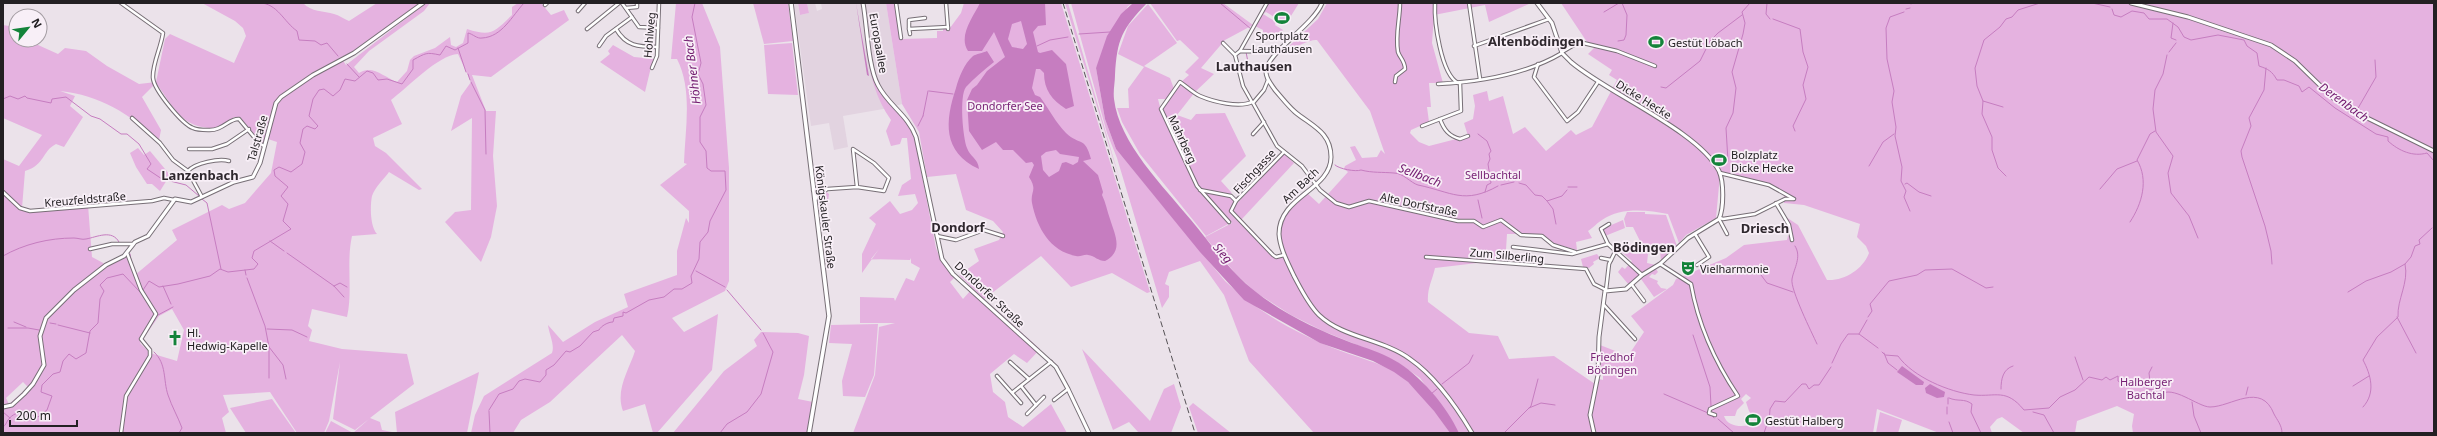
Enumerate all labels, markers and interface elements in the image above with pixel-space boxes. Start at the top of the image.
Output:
north arrow [8,8,48,48]
sports icon: Sportplatz Lauthausen [1273,9,1291,27]
street label: Hohlweg [640,11,658,59]
street label: Europaallee [866,12,892,74]
text: N [28,15,46,30]
place label: Sportplatz Lauthausen [1252,28,1312,56]
district label: Altenbödingen [1488,32,1584,50]
sports icon: Gestüt Löbach [1647,33,1665,51]
water label: Höhner Bach [679,35,705,105]
place label: Gestüt Löbach [1668,35,1743,50]
district label: Lauthausen [1216,57,1292,75]
street label: Dicke Hecke [1613,76,1675,122]
water label: Derenbach [2316,78,2372,126]
park label: Dondorfer See [967,98,1043,113]
street label: Mahrberg [1165,112,1201,166]
street label: Talstraße [243,113,271,163]
street label: Fischgasse [1230,146,1278,196]
place label: Bolzplatz Dicke Hecke [1731,147,1794,175]
sports icon: Bolzplatz Dicke Hecke [1710,151,1728,169]
water label: Sellbach [1396,159,1444,191]
street label: Königskauler Straße [812,164,840,270]
street label: Am Bach [1278,164,1322,206]
district label: Lanzenbach [161,166,239,184]
park label: Sellbachtal [1465,167,1521,182]
street label: Kreuzfeldstraße [44,188,126,210]
street label: Alte Dorfstraße [1379,188,1459,220]
district label: Dondorf [931,218,986,236]
district label: Driesch [1741,219,1789,237]
district label: Bödingen [1613,238,1675,256]
water label: Sieg [1209,239,1237,267]
street label: Zum Silberling [1469,244,1545,266]
street label: Dondorfer Straße [952,258,1028,330]
theatre icon: Vielharmonie [1679,259,1697,277]
place label: Vielharmonie [1700,261,1769,276]
place label: Hl. Hedwig-Kapelle [187,325,268,353]
church icon: Hl. Hedwig-Kapelle [166,329,184,347]
park label: Friedhof Bödingen [1587,349,1637,377]
park label: Halberger Bachtal [2120,374,2172,402]
scale bar [10,402,77,428]
text: 200 m [16,407,51,424]
sports icon: Gestüt Halberg [1744,411,1762,429]
place label: Gestüt Halberg [1765,413,1843,428]

